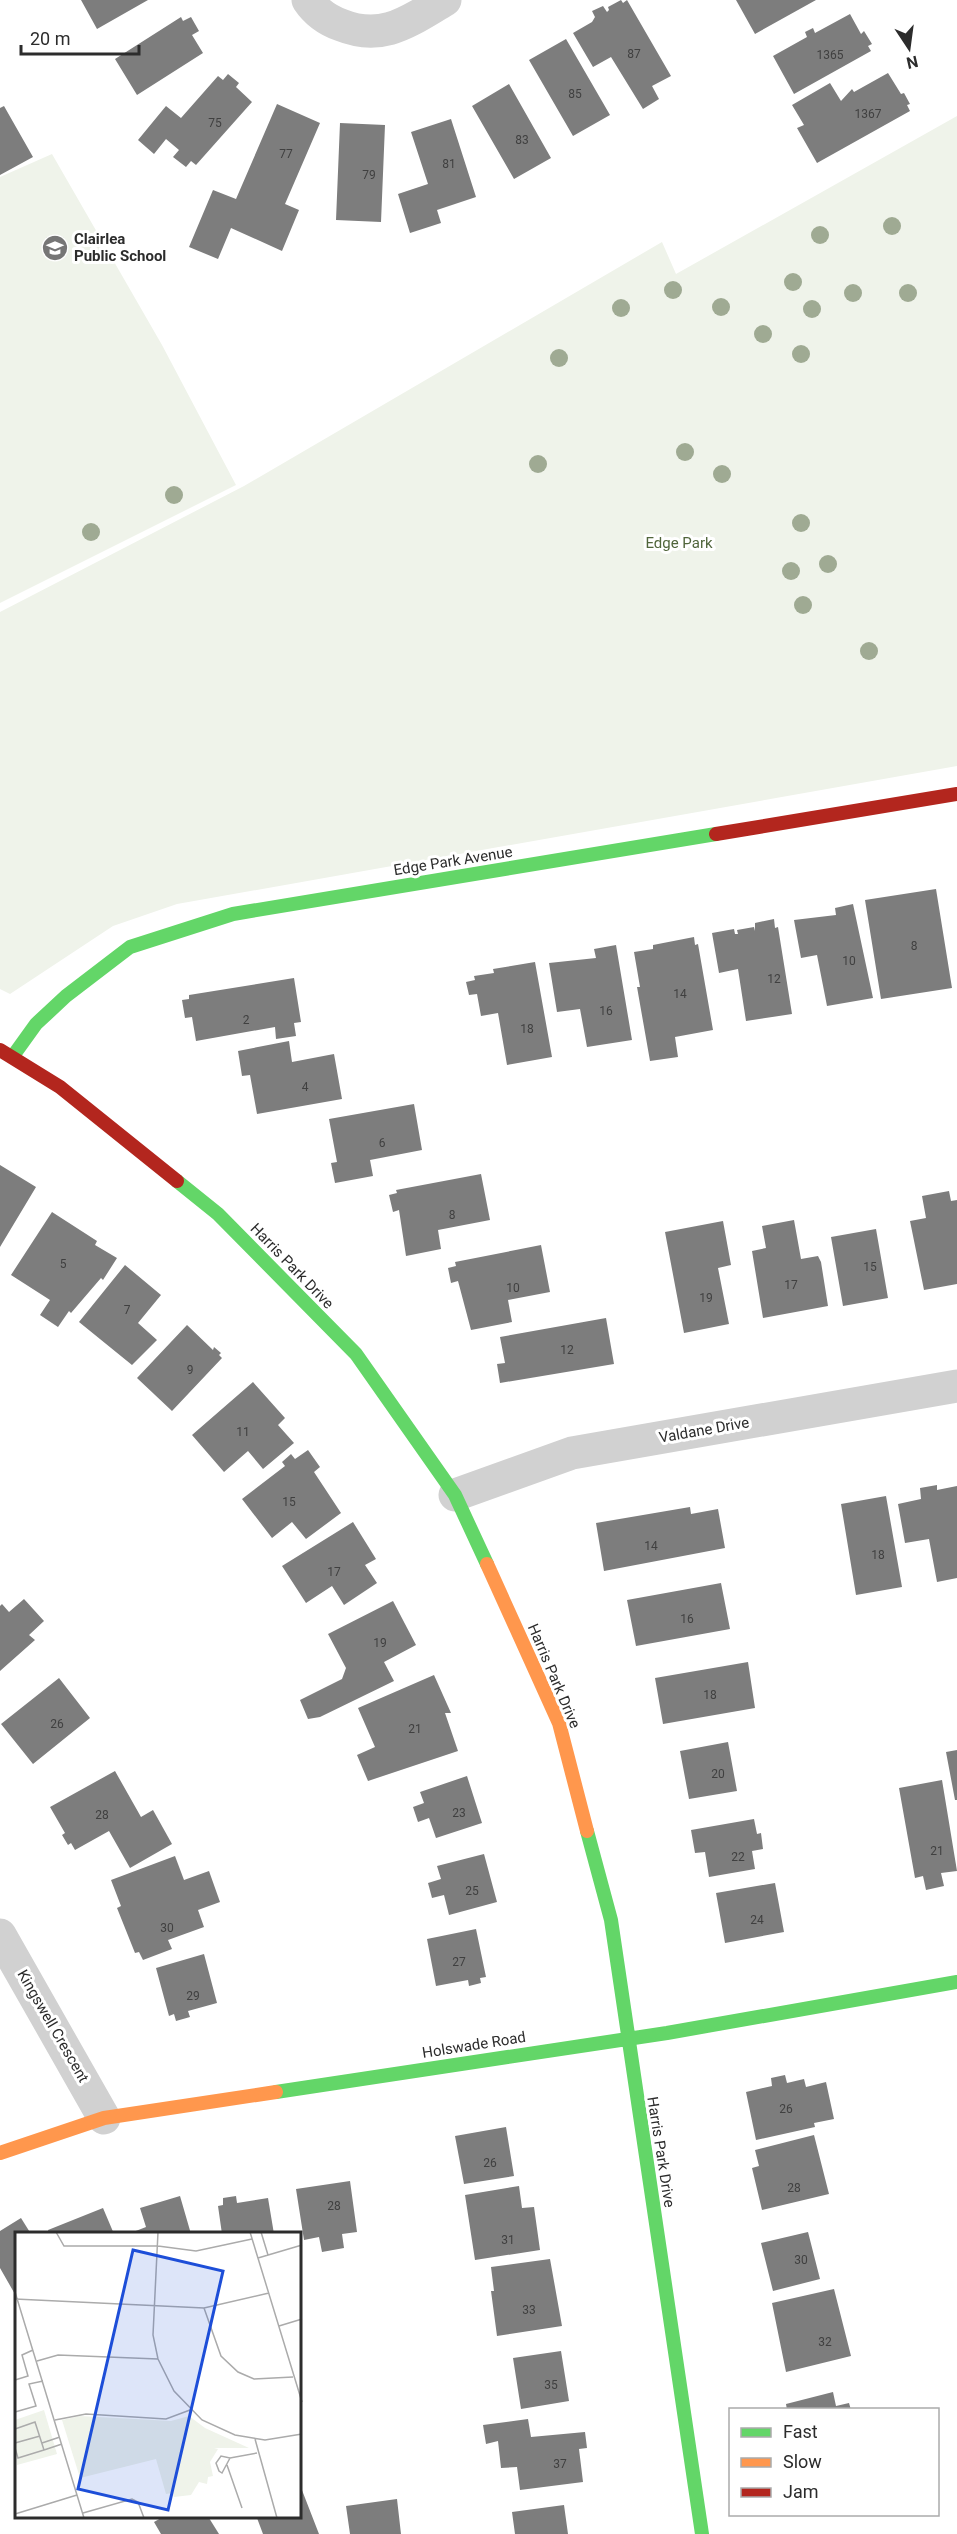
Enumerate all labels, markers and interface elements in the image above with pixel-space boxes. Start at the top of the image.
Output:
scale bar [21,18,140,56]
north arrow [879,18,939,78]
text: 20 m [30,28,70,49]
house number: 87 [627,47,641,61]
house number: 1365 [817,48,844,62]
text: N [905,52,920,73]
house number: 85 [568,87,582,101]
house number: 1367 [855,107,882,121]
house number: 75 [208,116,222,130]
house number: 83 [515,133,529,147]
house number: 77 [279,147,293,161]
house number: 81 [442,157,456,171]
house number: 79 [362,168,376,182]
place label: Clairlea Public School [74,230,166,265]
school or university icon: Clairlea Public School [40,233,70,263]
park label: Edge Park [645,534,713,552]
street label: Edge Park Avenue [392,843,514,879]
house number: 8 [911,939,918,953]
house number: 10 [842,954,856,968]
house number: 12 [767,972,781,986]
house number: 14 [673,987,687,1001]
house number: 16 [599,1004,613,1018]
house number: 2 [243,1013,250,1027]
house number: 18 [520,1022,534,1036]
house number: 4 [302,1080,309,1094]
house number: 6 [379,1136,386,1150]
house number: 8 [449,1208,456,1222]
street label: Harris Park Drive [247,1220,337,1312]
house number: 5 [60,1257,67,1271]
house number: 15 [863,1260,877,1274]
house number: 17 [784,1278,798,1292]
house number: 10 [506,1281,520,1295]
house number: 19 [699,1291,713,1305]
house number: 7 [124,1303,131,1317]
house number: 12 [560,1343,574,1357]
house number: 9 [187,1363,193,1377]
street label: Valdane Drive [657,1413,751,1447]
house number: 11 [236,1425,250,1439]
house number: 15 [282,1495,296,1509]
house number: 14 [644,1539,658,1553]
house number: 18 [871,1548,885,1562]
house number: 17 [327,1565,341,1579]
house number: 16 [680,1612,694,1626]
street label: Harris Park Drive [524,1621,584,1731]
house number: 19 [373,1636,387,1650]
house number: 18 [703,1688,717,1702]
house number: 26 [50,1717,64,1731]
house number: 21 [408,1722,422,1736]
house number: 20 [711,1767,725,1781]
house number: 23 [452,1806,466,1820]
house number: 28 [95,1808,109,1822]
house number: 21 [930,1844,944,1858]
house number: 22 [731,1850,745,1864]
house number: 25 [465,1884,479,1898]
house number: 24 [750,1913,764,1927]
house number: 30 [160,1921,174,1935]
house number: 27 [452,1955,466,1969]
street label: Kingswell Crescent [13,1966,93,2086]
house number: 29 [186,1989,200,2003]
street label: Holswade Road [421,2028,527,2062]
street label: Harris Park Drive [643,2095,679,2209]
house number: 26 [779,2102,793,2116]
house number: 26 [483,2156,497,2170]
house number: 28 [787,2181,801,2195]
house number: 28 [327,2199,341,2213]
inset map [15,2232,302,2519]
house number: 31 [501,2233,515,2247]
house number: 30 [794,2253,808,2267]
house number: 33 [522,2303,536,2317]
house number: 32 [818,2335,832,2349]
house number: 35 [544,2378,558,2392]
legend [729,2408,939,2516]
text: Fast [783,2421,818,2442]
text: Slow [783,2451,822,2472]
house number: 37 [553,2457,567,2471]
text: Jam [783,2481,819,2502]

